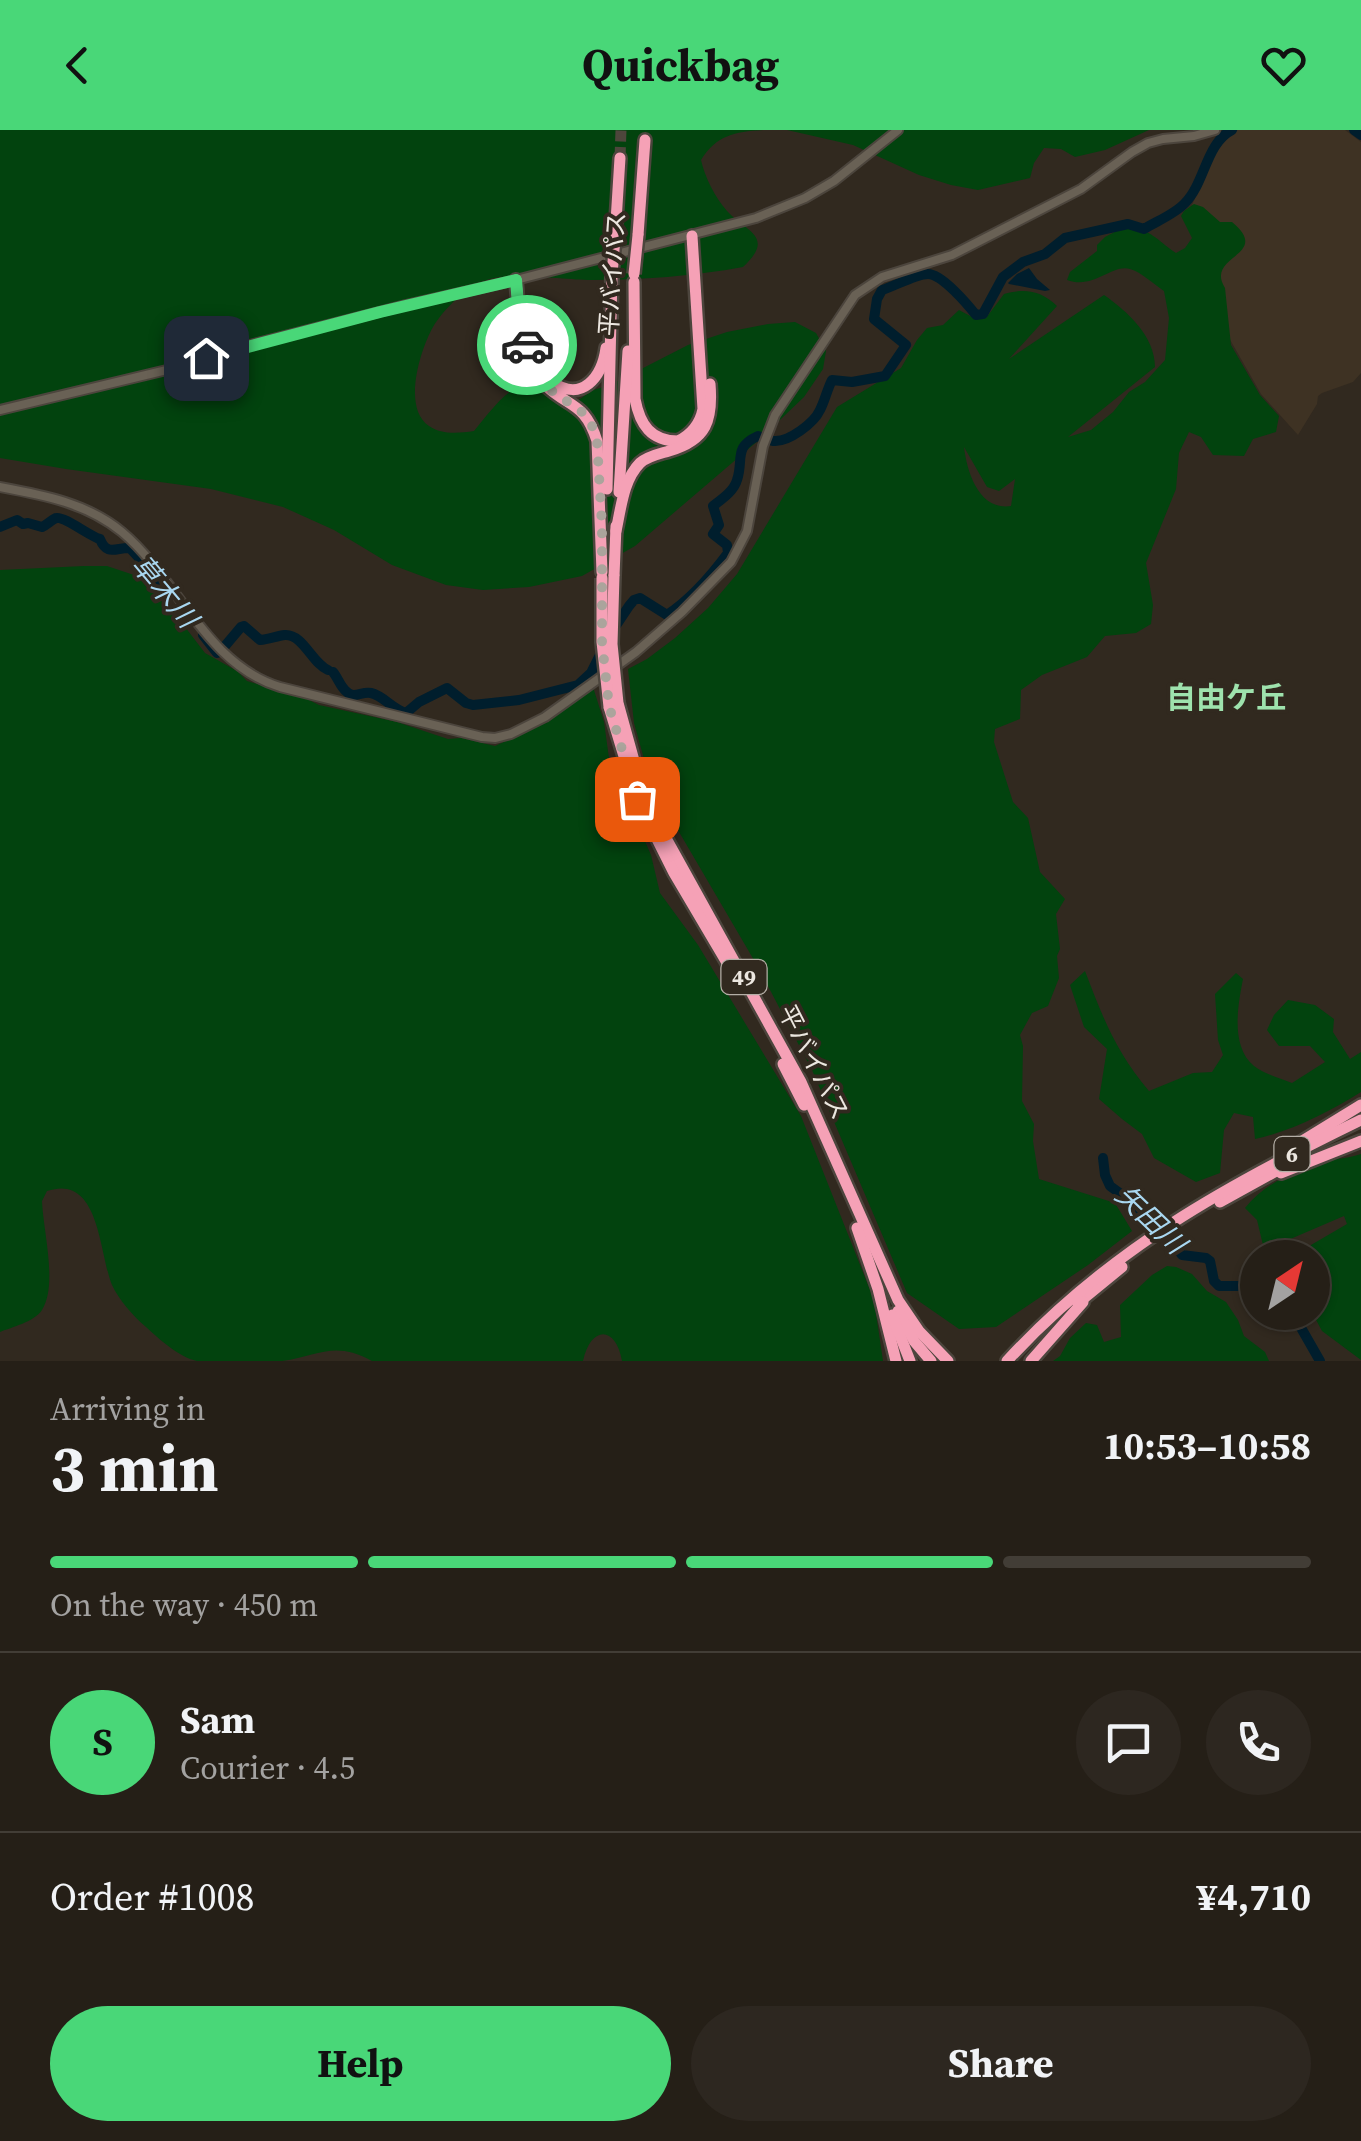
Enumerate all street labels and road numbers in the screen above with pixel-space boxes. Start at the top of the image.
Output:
street label: 平バイパス [591,211,633,337]
road number: 49 [722,960,766,994]
street label: 平バイパス [771,999,857,1125]
road number: 6 [1274,1137,1310,1171]

